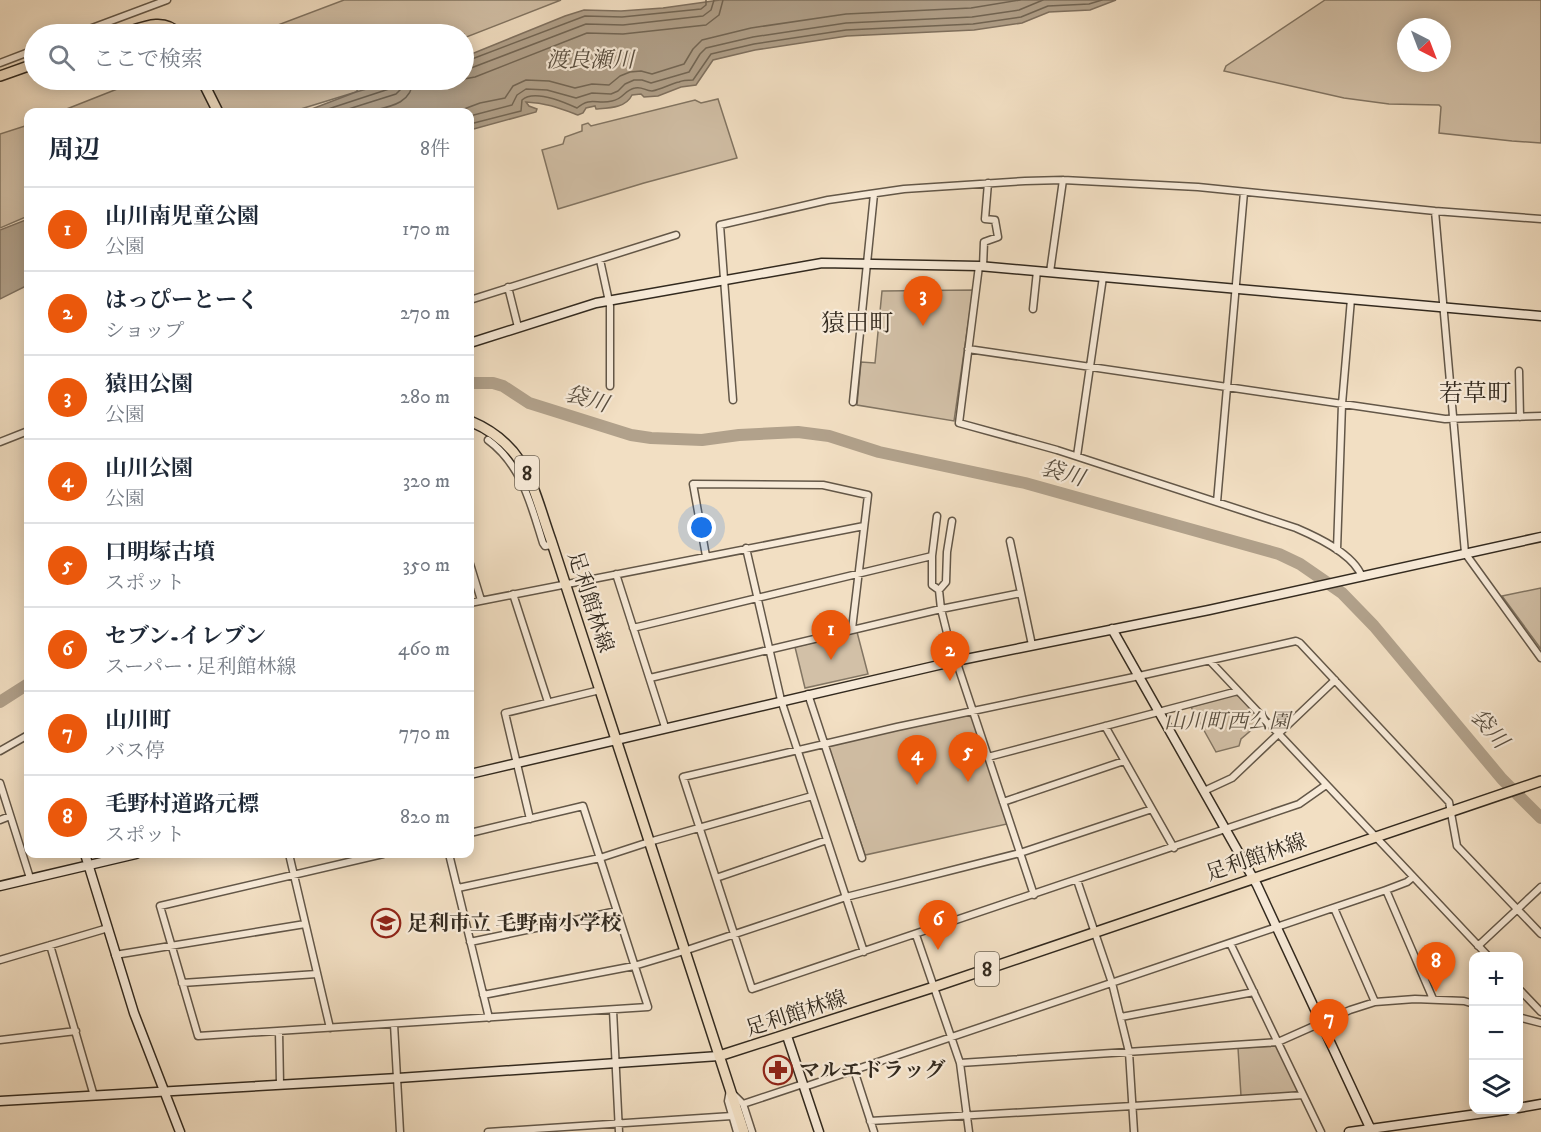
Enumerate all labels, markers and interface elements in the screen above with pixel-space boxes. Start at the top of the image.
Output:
north arrow [1397,18,1451,72]
search box [24,24,474,90]
icon: search [45,41,78,74]
text: ここで検索 [93,46,203,73]
water label: 渡良瀬川 [546,47,636,74]
text: 周辺 [48,134,100,167]
text: 8件 [420,137,450,162]
text: 山川南児童公園 [105,203,259,230]
text: 1 [64,217,71,242]
text: 170 m [402,217,450,242]
text: 公園 [105,235,145,260]
pin: 3 [904,276,942,326]
text: はっぴーとーく [105,287,259,314]
text: 2 [63,301,72,326]
text: 270 m [400,301,450,326]
district label: 猿田町 [821,309,893,339]
text: ショップ [105,319,185,344]
text: 猿田公園 [105,371,193,398]
district label: 若草町 [1439,379,1511,409]
water label: 袋川 [562,380,613,419]
text: 3 [64,385,71,410]
text: 280 m [400,385,450,410]
text: 公園 [105,403,145,428]
water label: 袋川 [1038,454,1089,493]
text: 山川公園 [105,455,193,482]
road number: 8 [515,456,539,490]
text: 4 [62,469,73,494]
text: 320 m [403,469,450,494]
text: 公園 [105,487,145,512]
your location [687,513,716,542]
text: 口明塚古墳 [105,539,215,566]
street label: 足利館林線 [561,548,619,656]
text: 5 [63,553,72,578]
text: 350 m [403,553,450,578]
text: スポット [105,571,185,596]
pin: 1 [812,610,850,660]
text: セブン-イレブン [105,623,266,650]
pin: 2 [930,632,970,681]
text: 6 [62,637,73,662]
text: 460 m [398,637,450,662]
text: スーパー · 足利館林線 [105,655,296,680]
water label: 袋川 [1464,704,1515,756]
text: 山川町 [105,707,171,734]
park label: 山川町西公園 [1164,709,1293,735]
text: 7 [62,721,73,746]
text: 770 m [399,721,450,746]
pin: 5 [948,732,988,782]
pin: 4 [898,736,936,785]
text: バス停 [105,739,165,764]
text: 毛野村道路元標 [105,791,259,818]
text: 8 [62,805,73,830]
text: 820 m [400,805,450,830]
text: スポット [105,823,185,848]
street label: 足利館林線 [1202,829,1310,887]
pin: 6 [918,900,958,950]
school or university icon: 足利市立 毛野南小学校 [370,907,402,939]
place label: 足利市立 毛野南小学校 [407,911,622,937]
pin: 8 [1416,942,1456,992]
road number: 8 [975,952,999,986]
map controls [1469,952,1523,1114]
button: + [1469,952,1523,1006]
street label: 足利館林線 [742,985,850,1043]
pin: 7 [1310,1000,1348,1049]
button: − [1469,1006,1523,1060]
pharmacy icon: マルエドラッグ [762,1054,794,1086]
place label: マルエドラッグ [799,1058,946,1084]
button: layers [1469,1060,1523,1114]

